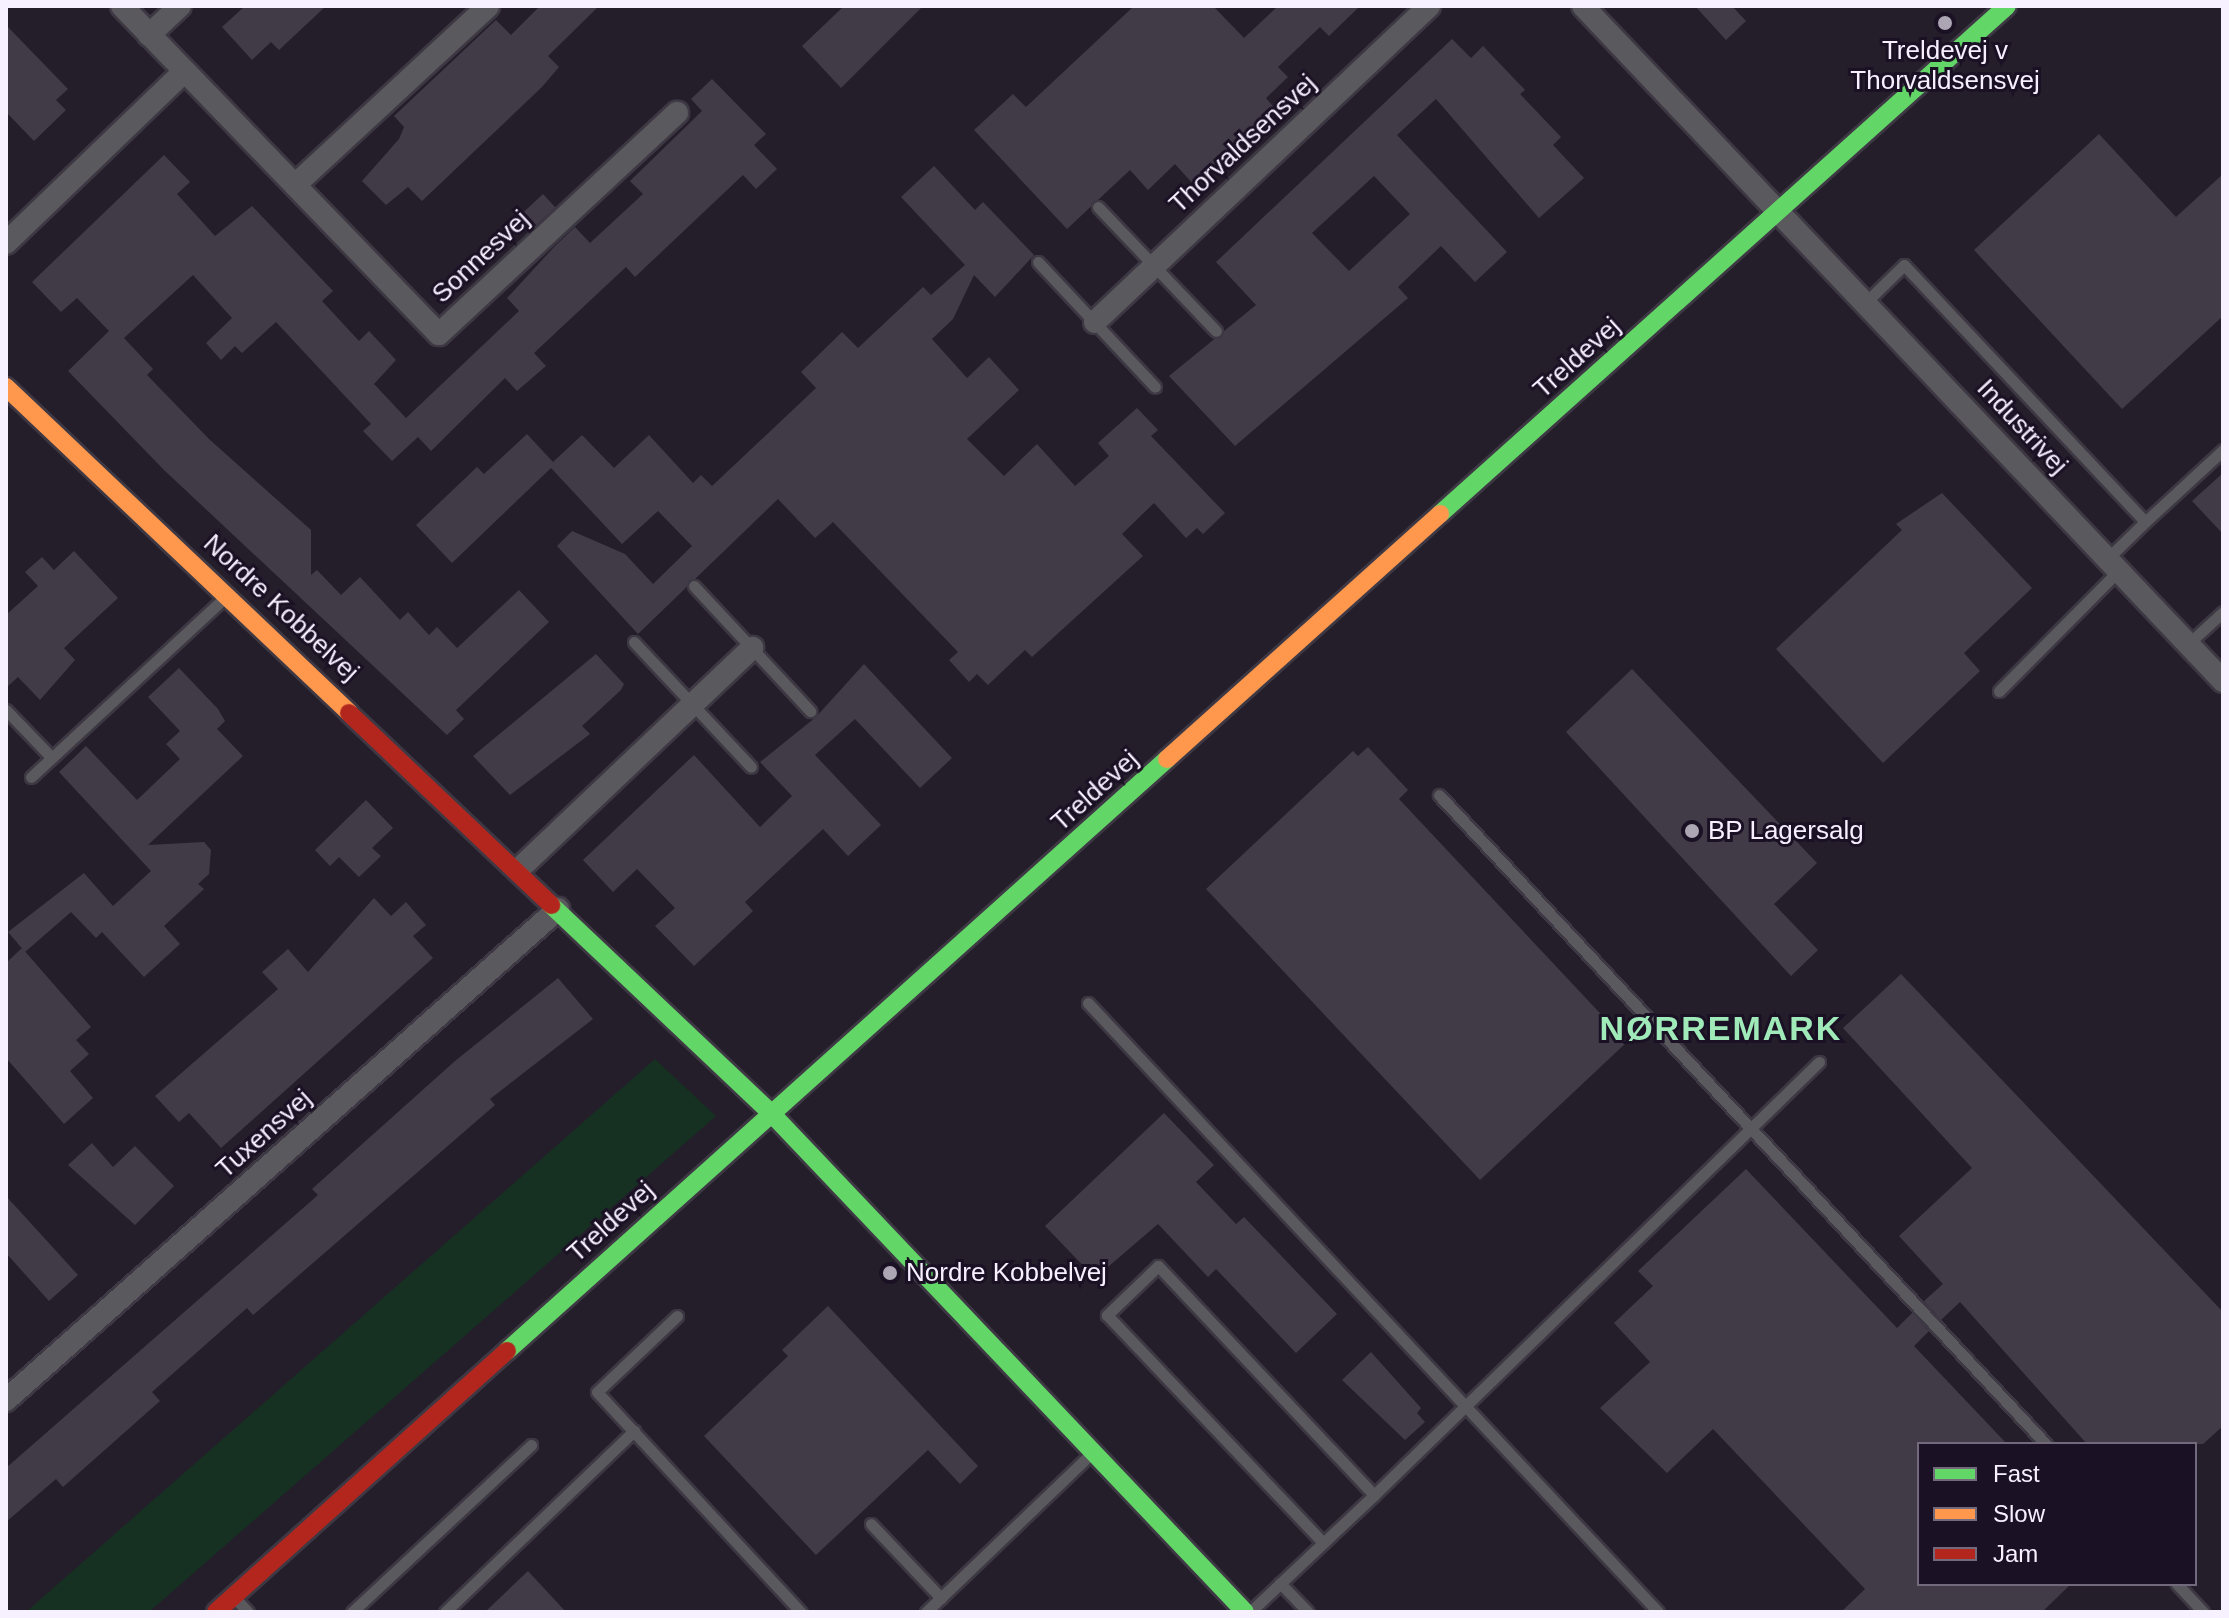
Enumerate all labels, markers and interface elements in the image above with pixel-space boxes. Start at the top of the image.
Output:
marker: Treldevej v Thorvaldsensvej [1936,14,1954,32]
place label: Treldevej v Thorvaldsensvej [1850,35,2040,96]
street label: Thorvaldsensvej [1163,68,1323,220]
street label: Sonnesvej [426,204,536,310]
street label: Treldevej [1527,311,1627,405]
street label: Industrivej [1970,373,2074,481]
street label: Nordre Kobbelvej [197,528,365,688]
street label: Treldevej [1045,744,1145,838]
place label: BP Lagersalg [1708,815,1864,847]
marker: BP Lagersalg [1683,822,1701,840]
district label: NØRREMARK [1600,1009,1842,1049]
street label: Tuxensvej [210,1083,318,1185]
street label: Treldevej [561,1175,661,1269]
place label: Nordre Kobbelvej [906,1257,1107,1289]
marker: Nordre Kobbelvej [881,1264,899,1282]
legend [1917,1442,2197,1586]
text: Fast [1993,1460,2040,1487]
text: Slow [1993,1500,2045,1527]
text: Jam [1993,1540,2038,1567]

